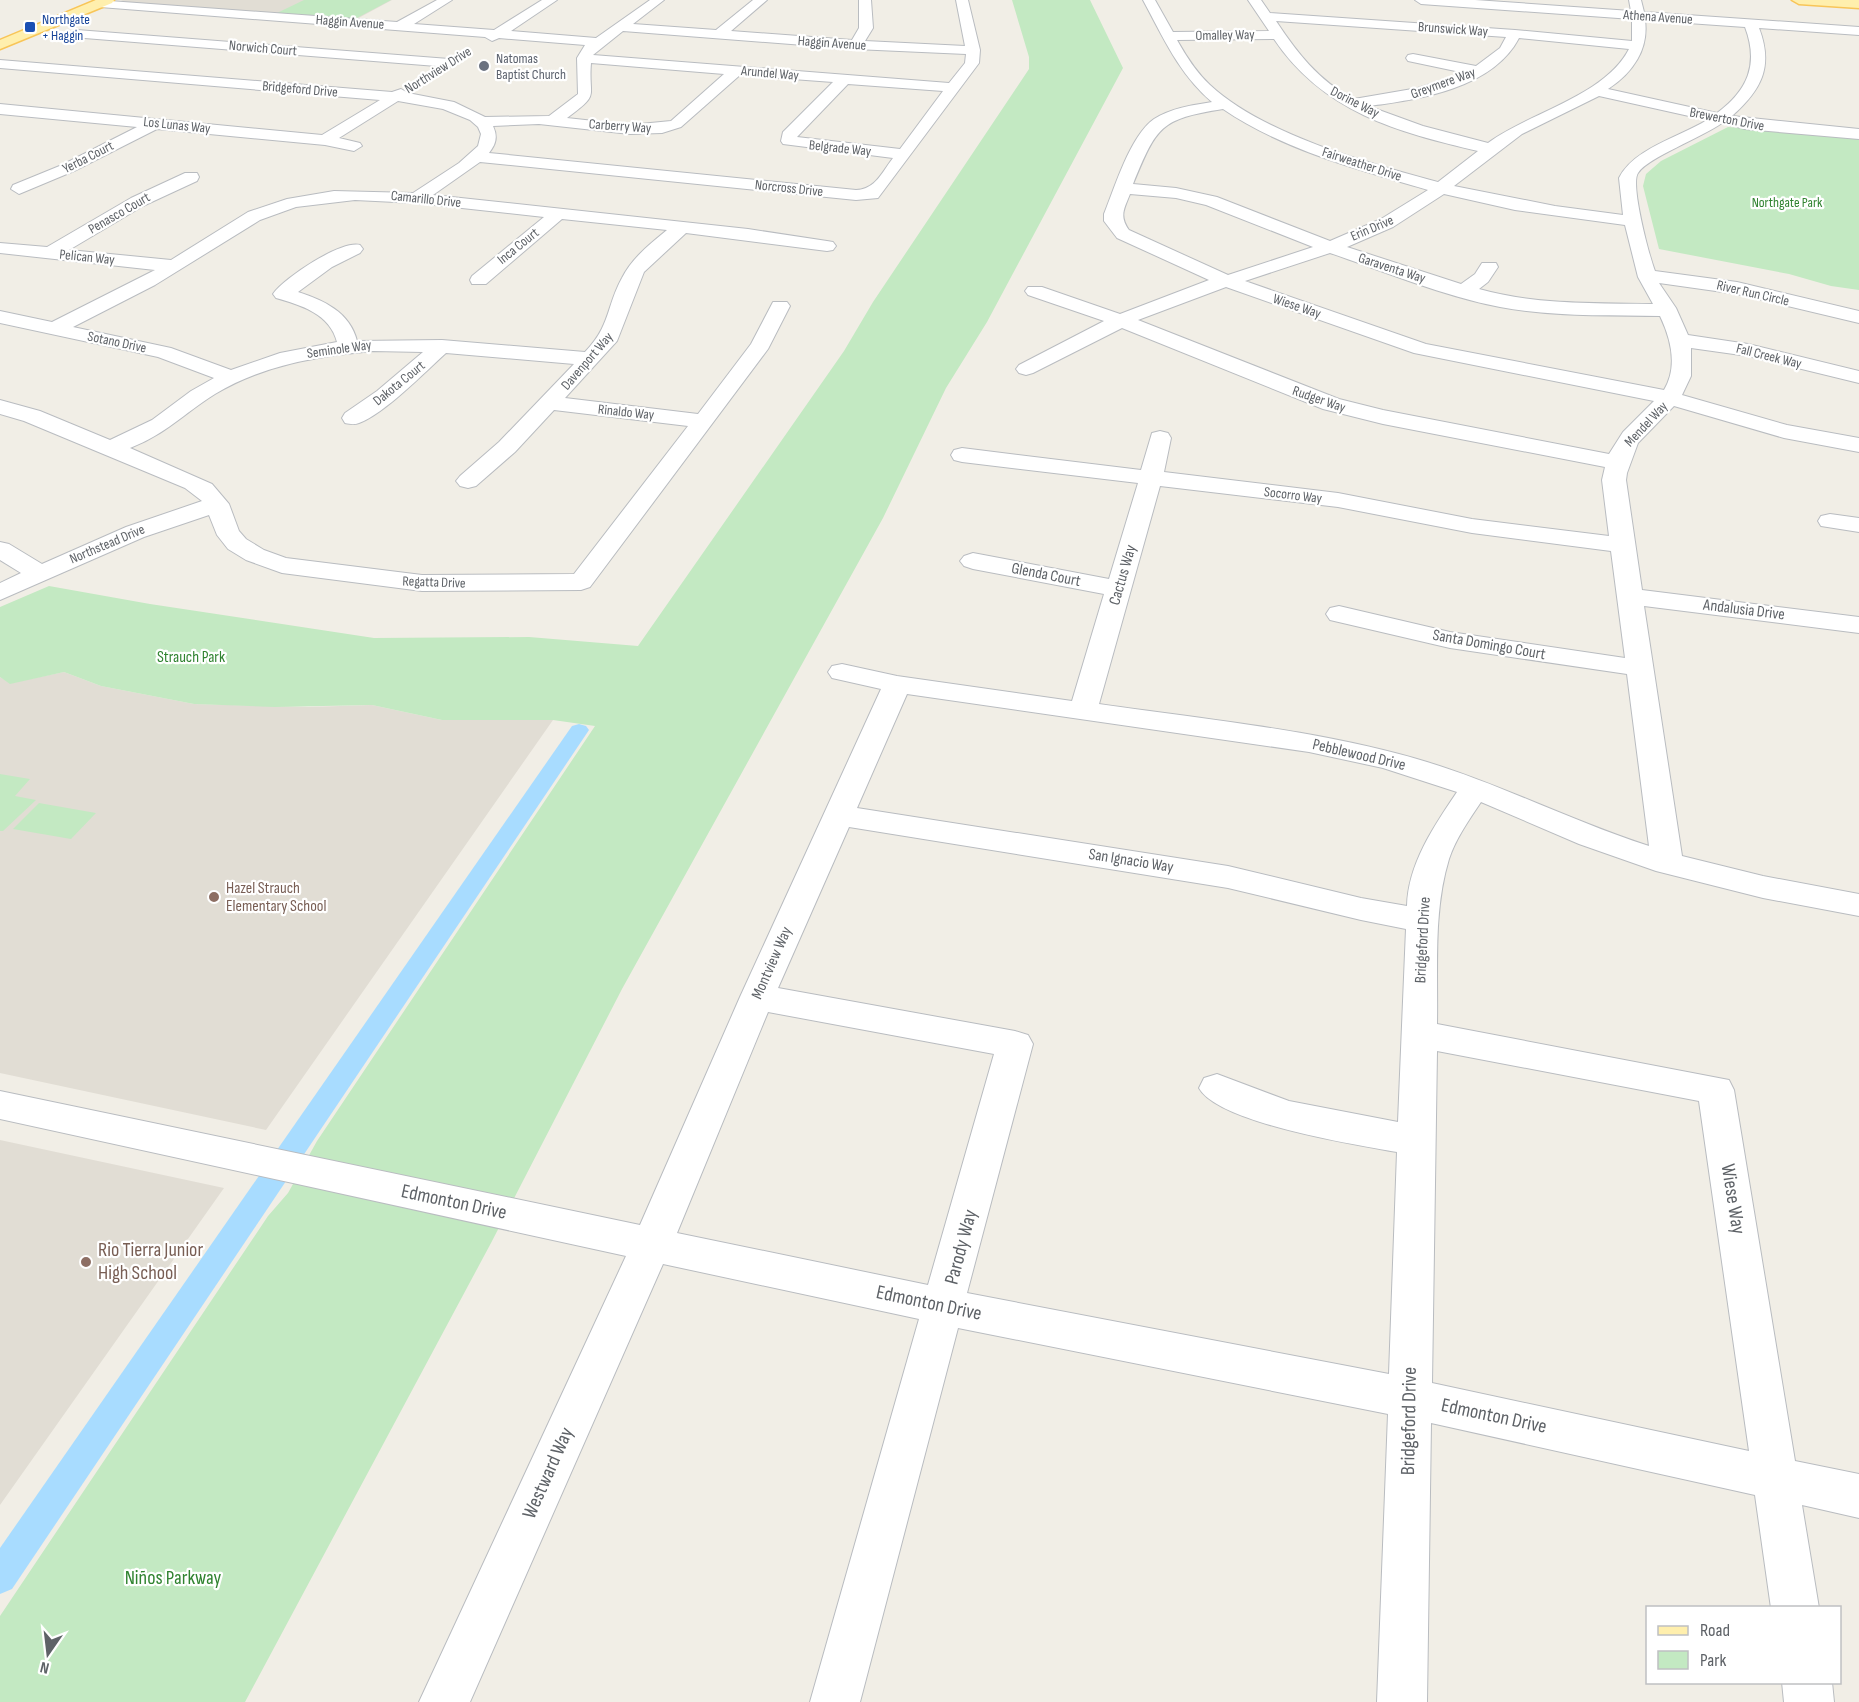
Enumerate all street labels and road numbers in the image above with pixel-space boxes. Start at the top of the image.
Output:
street label: Athena Avenue [1622,6,1693,28]
street label: Haggin Avenue [315,11,385,33]
street label: Brunswick Way [1417,18,1489,40]
street label: Omalley Way [1195,26,1255,44]
street label: Haggin Avenue [797,32,867,54]
street label: Norwich Court [228,37,298,59]
street label: Northview Drive [401,43,475,97]
street label: Arundel Way [739,62,800,84]
street label: Greymere Way [1408,63,1478,103]
street label: Bridgeford Drive [262,77,338,101]
street label: Dorine Way [1328,82,1383,122]
street label: Brewerton Drive [1688,103,1766,135]
street label: Los Lunas Way [143,113,212,137]
street label: Carberry Way [588,115,652,137]
street label: Belgrade Way [808,136,872,160]
street label: Yerba Court [60,137,116,177]
street label: Fairweather Drive [1320,143,1404,185]
street label: Norcross Drive [754,176,824,200]
street label: Camarillo Drive [390,187,462,211]
street label: Penasco Court [85,189,153,237]
street label: Erin Drive [1348,211,1396,245]
street label: Inca Court [494,224,542,268]
street label: Pelican Way [59,246,116,268]
street label: Garaventa Way [1356,249,1428,287]
street label: River Run Circle [1715,276,1791,310]
street label: Wiese Way [1271,290,1324,322]
street label: Sotano Drive [86,327,148,357]
street label: Davenport Way [557,328,617,393]
street label: Seminole Way [306,336,373,362]
street label: Fall Creek Way [1735,340,1804,372]
street label: Dakota Court [370,357,428,409]
street label: Rudger Way [1290,382,1348,416]
street label: Mendel Way [1621,397,1672,450]
street label: Rinaldo Way [597,401,656,423]
street label: Socorro Way [1263,483,1324,507]
street label: Northstead Drive [67,521,147,567]
street label: Cactus Way [1105,543,1141,607]
street label: Glenda Court [1010,559,1082,591]
street label: Regatta Drive [402,572,466,592]
street label: Andalusia Drive [1701,595,1786,624]
street label: Santa Domingo Court [1431,626,1547,664]
street label: Pebblewood Drive [1310,735,1408,775]
street label: San Ignacio Way [1087,845,1175,877]
street label: Bridgeford Drive [1411,896,1435,984]
street label: Montview Way [748,924,796,1002]
street label: Wiese Way [1716,1162,1750,1236]
street label: Edmonton Drive [399,1179,509,1225]
street label: Parody Way [939,1207,983,1287]
street label: Edmonton Drive [874,1280,984,1326]
street label: Bridgeford Drive [1396,1367,1422,1475]
street label: Edmonton Drive [1439,1393,1549,1439]
street label: Westward Way [517,1423,579,1522]

